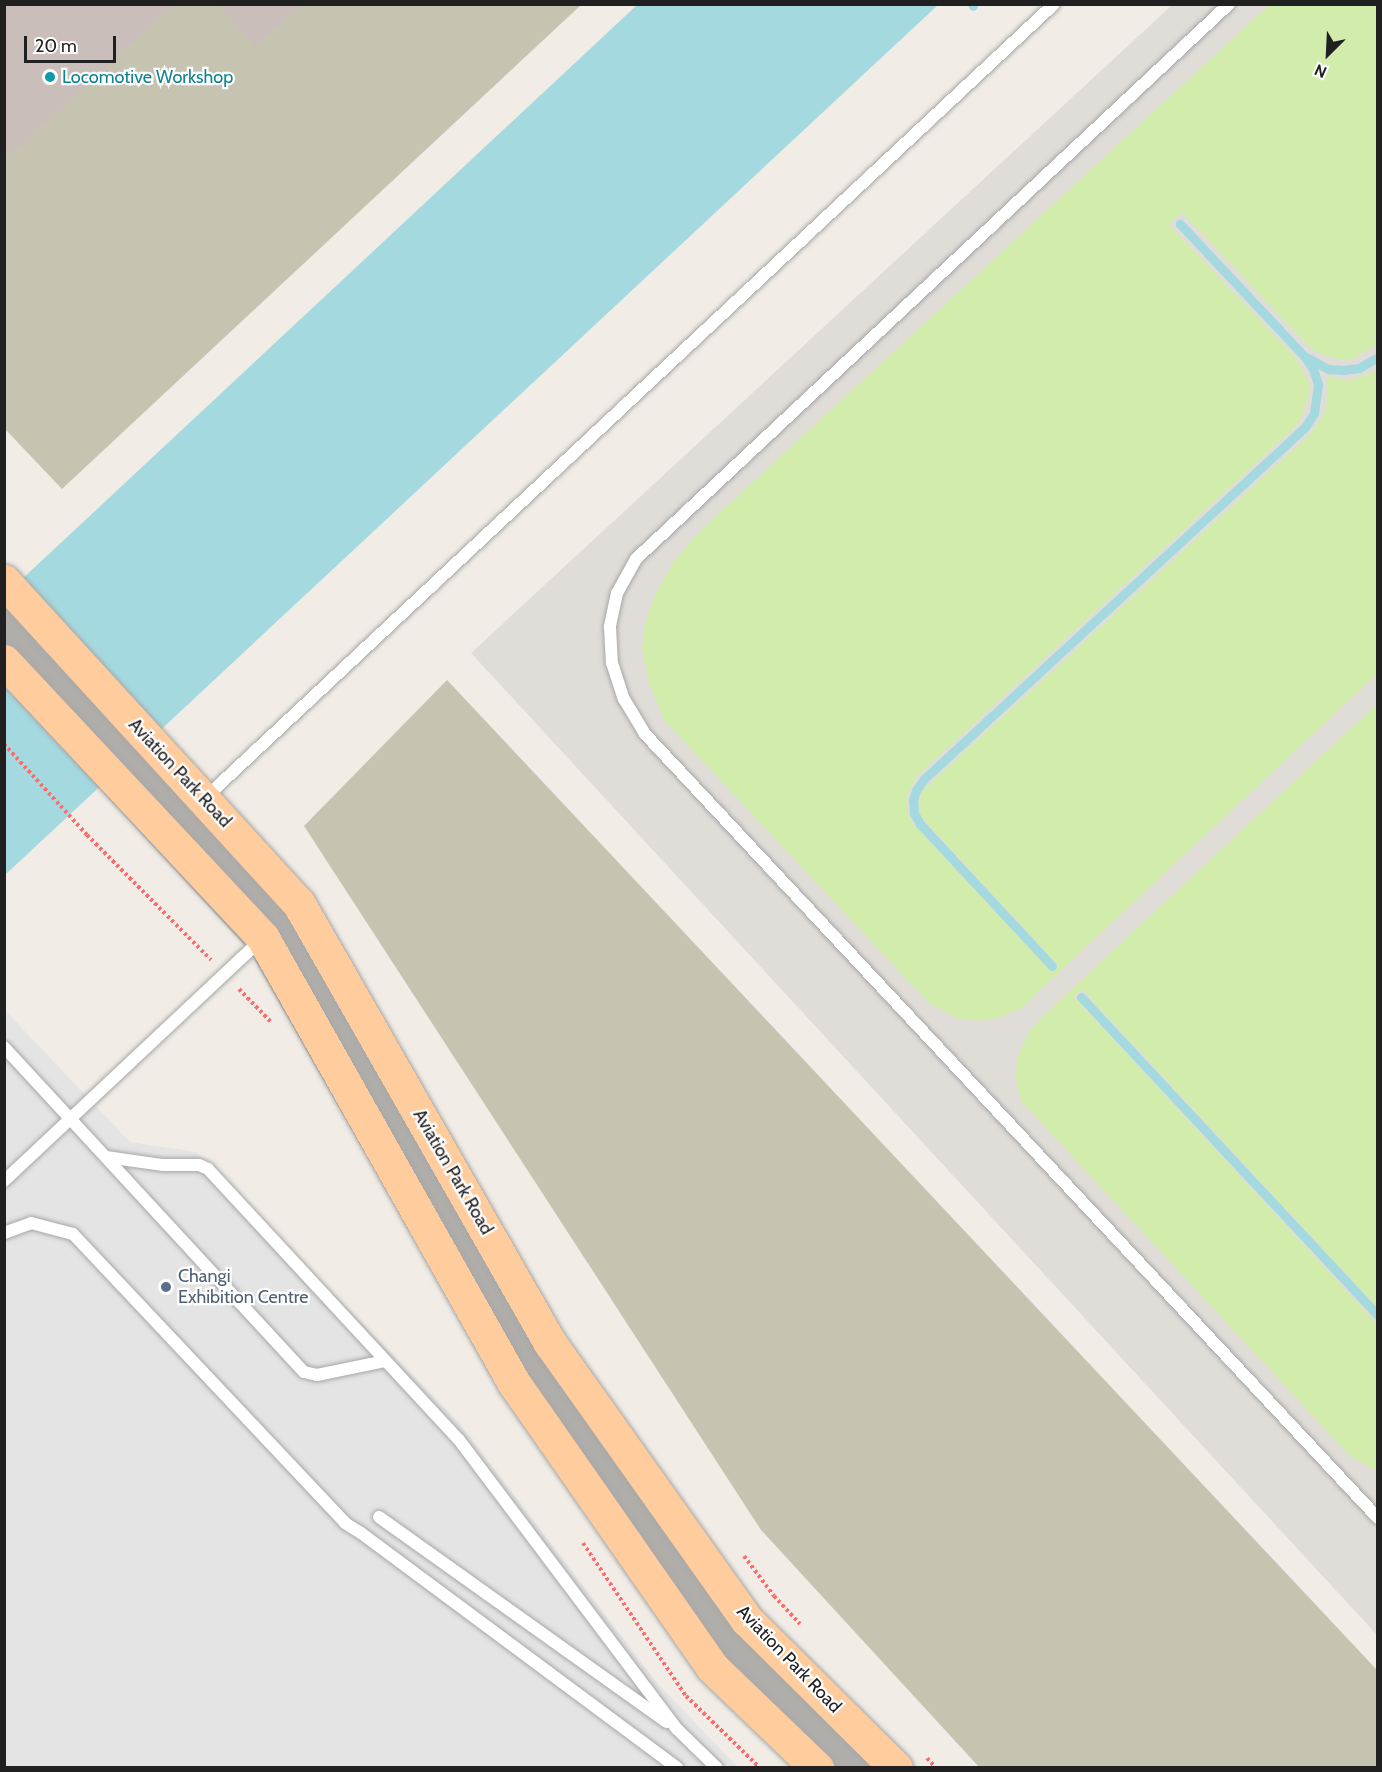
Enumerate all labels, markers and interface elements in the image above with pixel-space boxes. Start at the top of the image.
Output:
scale bar [27,24,118,62]
north arrow [1298,24,1358,84]
text: 20 m [35,35,77,57]
text: N [1311,60,1330,82]
place label: Locomotive Workshop [62,66,233,88]
marker: Locomotive Workshop [43,70,57,84]
street label: Aviation Park Road [124,714,236,832]
street label: Aviation Park Road [408,1106,498,1238]
place label: Changi Exhibition Centre [178,1266,308,1308]
marker: Changi Exhibition Centre [159,1280,173,1294]
street label: Aviation Park Road [732,1601,846,1717]

